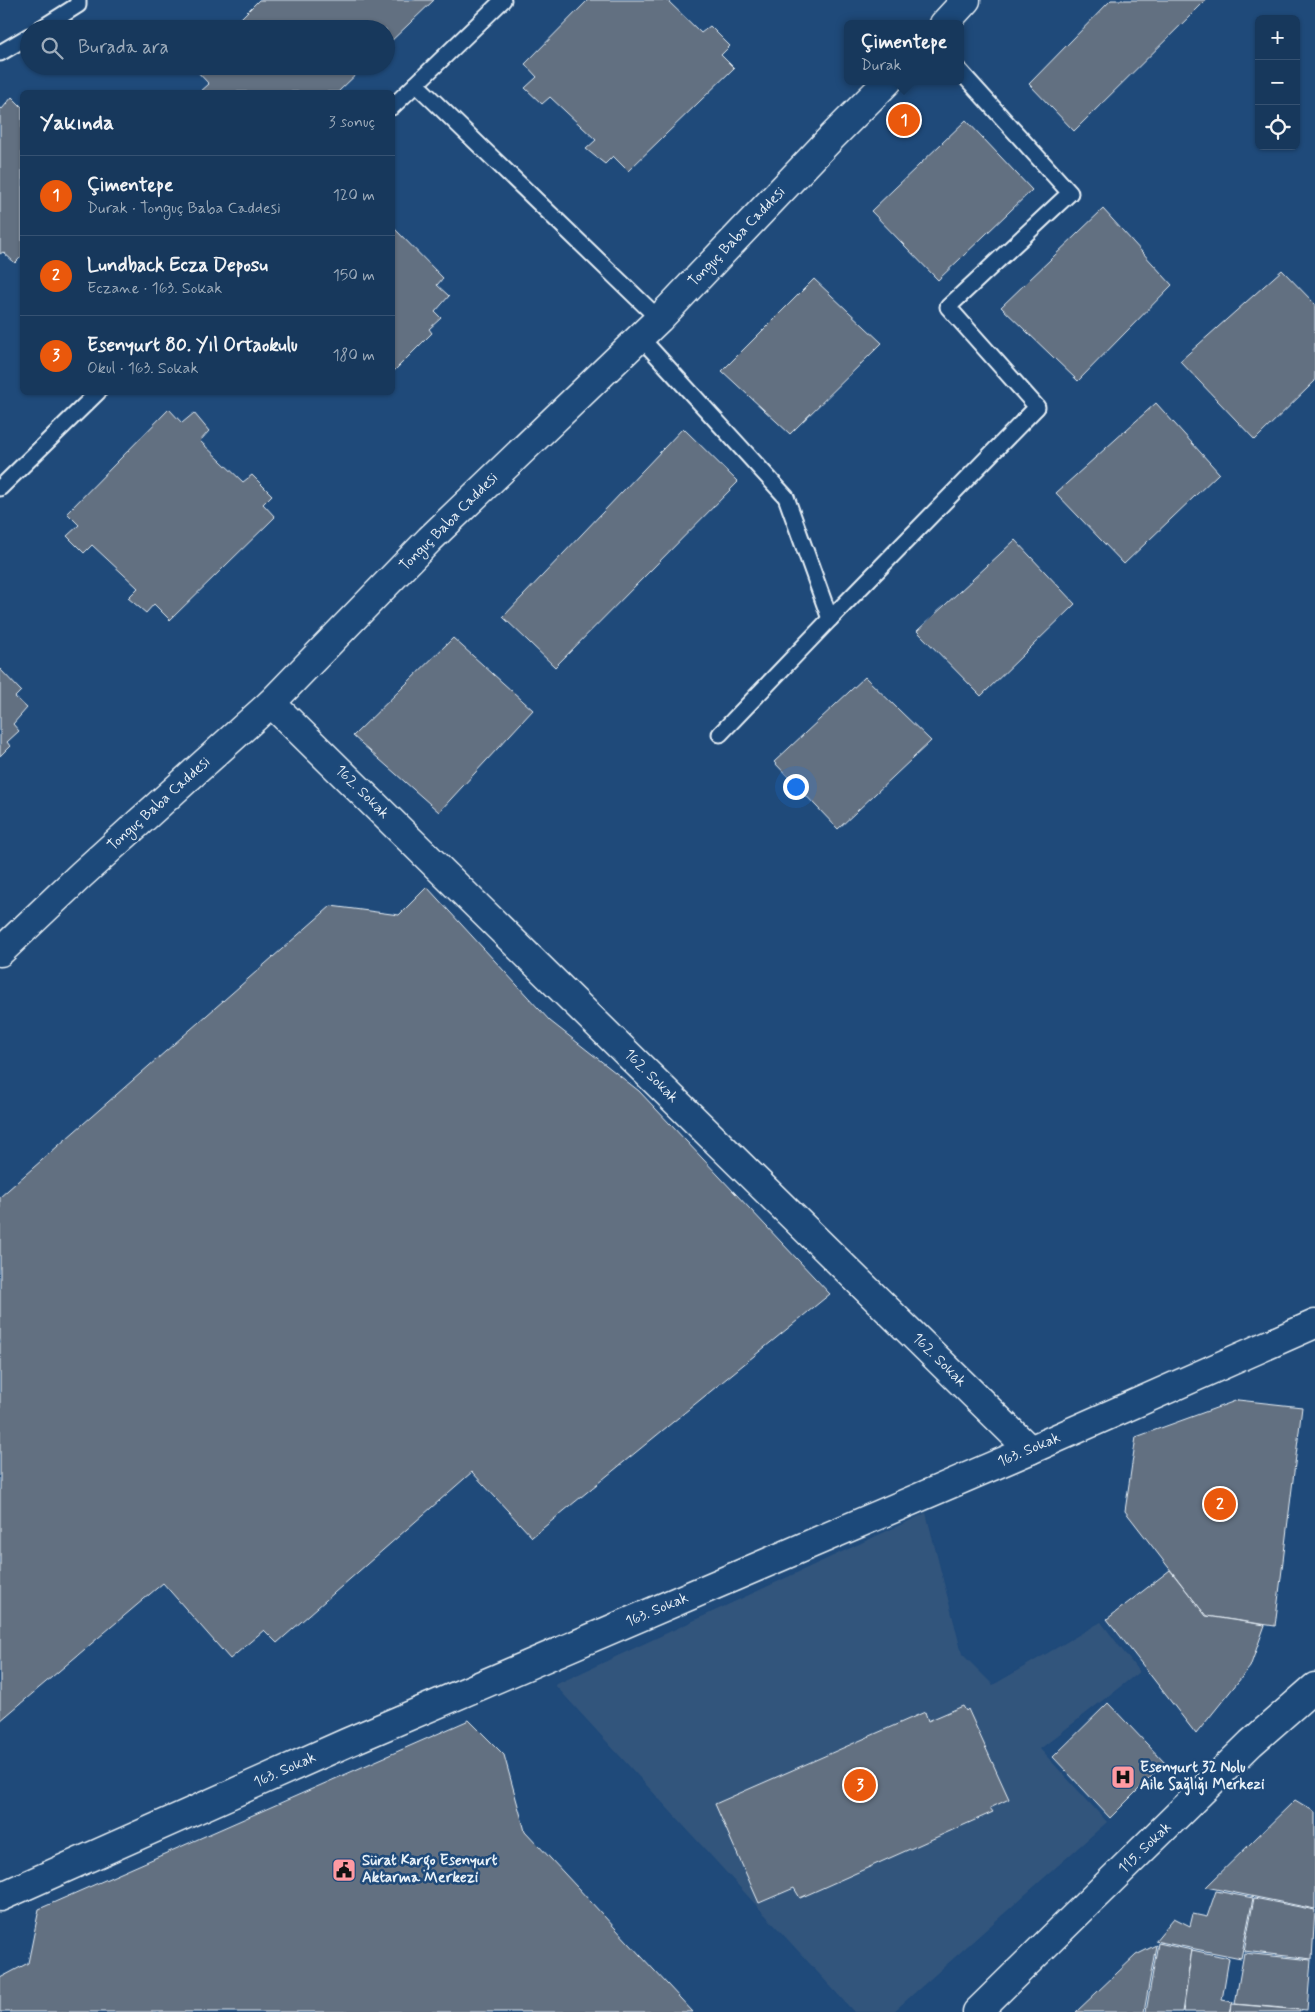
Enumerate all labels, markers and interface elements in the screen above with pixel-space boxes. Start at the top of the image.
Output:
map controls [1255,15,1300,150]
button: + [1255,15,1300,60]
search box [20,20,395,75]
popup [844,20,964,85]
text: Çimentepe [861,30,947,55]
icon: search [38,34,66,62]
text: Burada ara [78,35,169,60]
text: Durak [861,55,901,76]
button: − [1255,60,1300,105]
pin: 1 [888,101,920,139]
button: locate [1255,105,1300,150]
text: Yakında [40,109,114,137]
text: 3 sonuç [328,112,375,133]
text: Çimentepe [87,173,173,198]
street label: Tonguç Baba Caddesi [684,183,791,292]
text: 1 [52,185,60,206]
text: 120 m [333,185,375,206]
text: Durak · Tonguç Baba Caddesi [87,198,281,219]
text: Lundback Ecza Deposu [87,253,268,278]
text: 2 [52,265,60,286]
text: 150 m [333,265,375,286]
text: Eczane · 163. Sokak [87,278,222,299]
text: Esenyurt 80. Yıl Ortaokulu [87,333,298,358]
text: 3 [52,345,60,366]
text: 180 m [332,345,375,366]
text: Okul · 163. Sokak [87,358,198,379]
street label: Tonguç Baba Caddesi [395,468,503,576]
street label: Tonguç Baba Caddesi [103,752,215,856]
street label: 162. Sokak [331,761,393,823]
your location [783,774,809,800]
street label: 162. Sokak [620,1045,682,1107]
street label: 162. Sokak [908,1329,970,1391]
street label: 163. Sokak [995,1428,1063,1472]
pin: 2 [1204,1485,1236,1523]
street label: 163. Sokak [623,1588,691,1632]
street label: 163. Sokak [251,1747,319,1793]
place label: Esenyurt 32 Nolu Aile Sağlığı Merkezi [1140,1758,1265,1796]
hospital icon: Esenyurt 32 Nolu Aile Sağlığı Merkezi [1110,1764,1136,1790]
pin: 3 [844,1766,876,1804]
street label: 115. Sokak [1114,1818,1176,1878]
place label: Sürat Kargo Esenyurt Aktarma Merkezi [362,1851,498,1888]
public building icon: Sürat Kargo Esenyurt Aktarma Merkezi [331,1857,357,1883]

